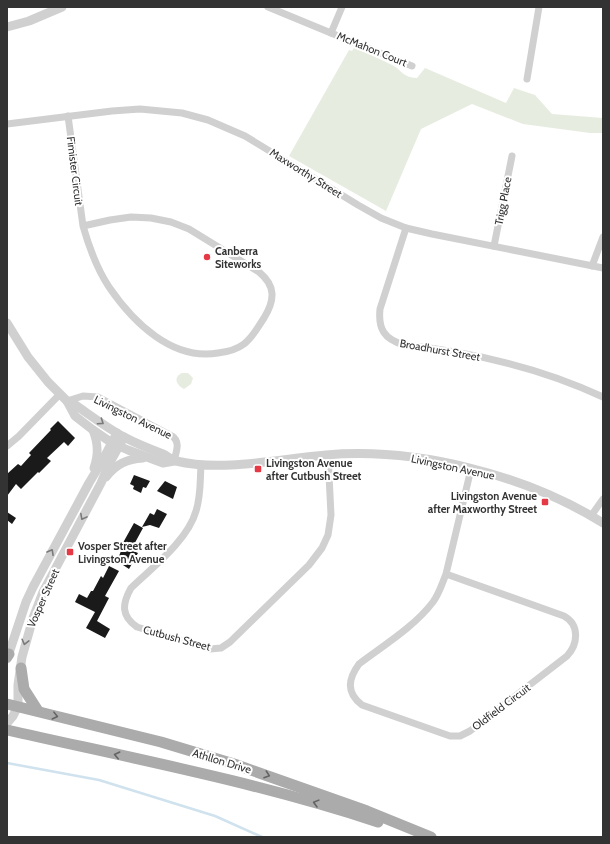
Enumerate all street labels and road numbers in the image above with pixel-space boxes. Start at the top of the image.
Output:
street label: McMahon Court [335,29,409,69]
street label: Fimister Circuit [64,136,86,207]
street label: Maxworthy Street [267,145,345,201]
street label: Trigg Place [491,175,515,226]
street label: Broadhurst Street [399,336,482,364]
street label: Livingston Avenue [92,392,175,442]
street label: Livingston Avenue [410,451,496,483]
street label: Vosper Street [24,566,62,629]
street label: Cutbush Street [142,622,213,654]
street label: Oldfield Circuit [469,680,533,733]
street label: Athllon Drive [191,745,253,777]

